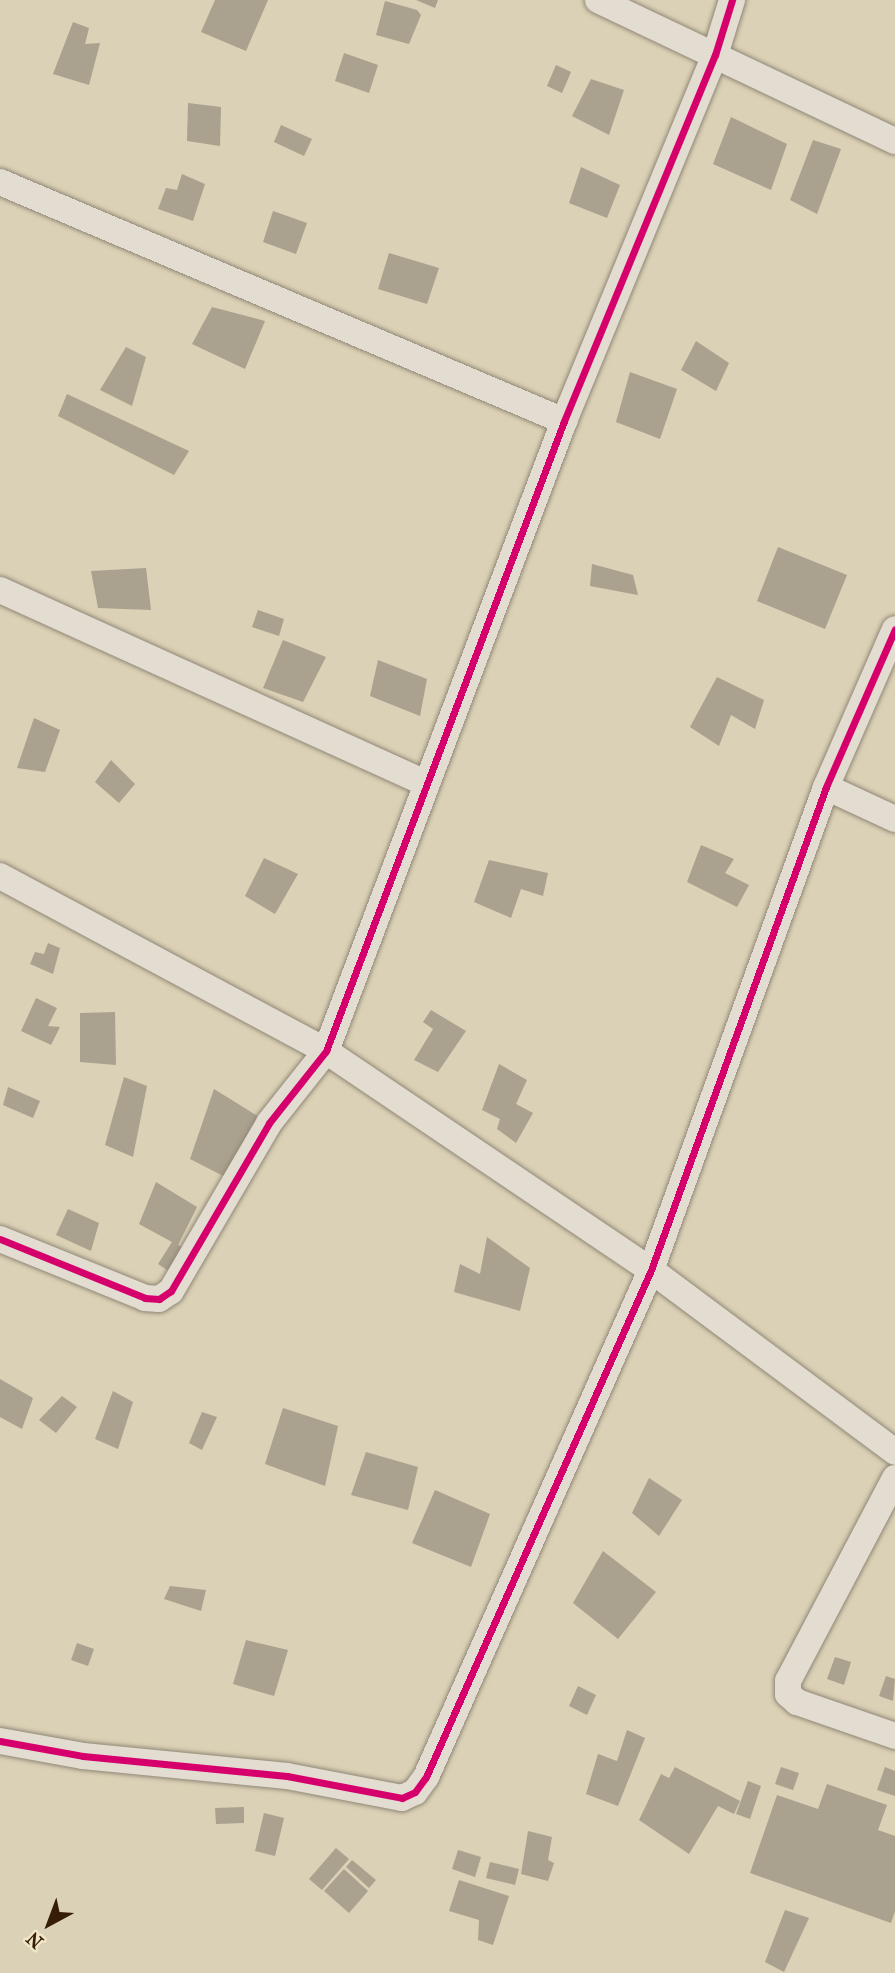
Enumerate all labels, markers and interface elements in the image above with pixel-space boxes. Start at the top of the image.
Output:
north arrow [14,1889,84,1959]
text: N [23,1927,48,1953]

